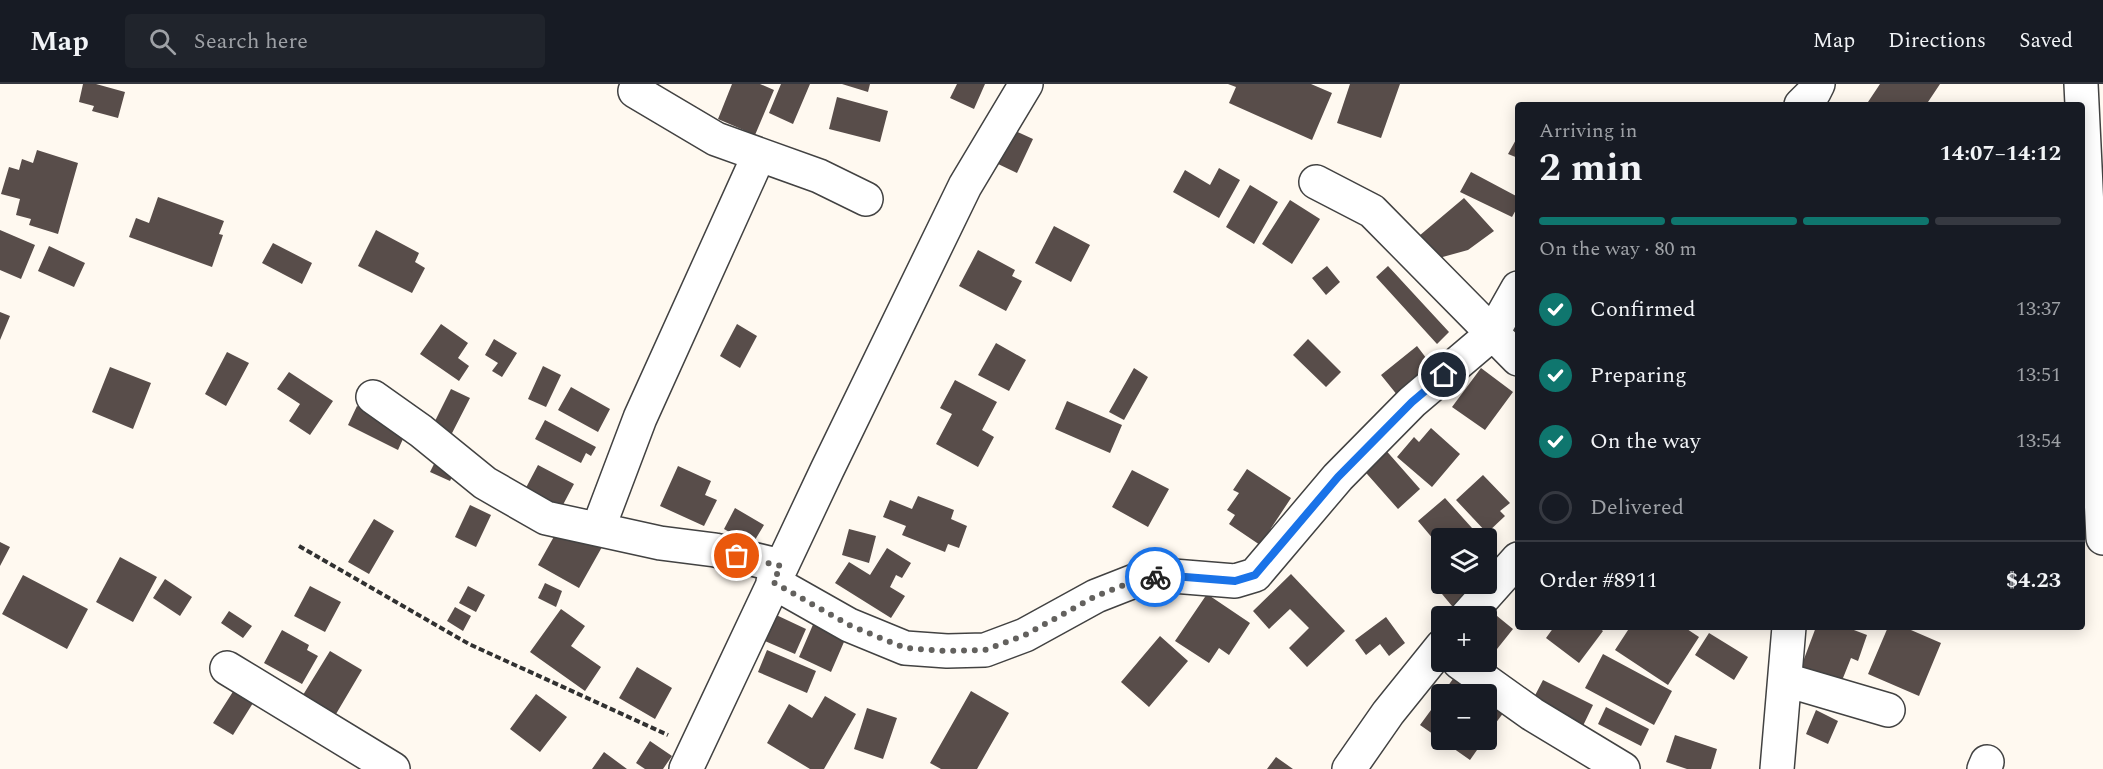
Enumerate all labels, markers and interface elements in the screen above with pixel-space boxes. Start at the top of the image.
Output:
search box [125,14,545,68]
text: Map [30,20,89,63]
icon: search [146,25,179,58]
text: Search here [194,25,308,58]
text: Map [1813,25,1855,57]
text: Directions [1888,25,1986,57]
text: Saved [2019,25,2073,57]
text: Arriving in [1539,116,1637,146]
text: 14:07–14:12 [1939,137,2061,170]
text: 2 min [1539,139,1643,198]
text: On the way · 80 m [1539,234,1697,264]
icon: check [1539,293,1572,326]
text: Confirmed [1590,293,1696,326]
text: 13:37 [2016,294,2061,324]
pin [1418,349,1469,400]
icon: home [1427,358,1460,391]
icon: check [1539,359,1572,392]
text: Preparing [1590,359,1687,392]
text: 13:51 [2016,360,2061,390]
icon: check [1539,425,1572,458]
text: On the way [1590,425,1701,458]
text: 13:54 [2016,426,2061,456]
text: Delivered [1590,491,1684,524]
map controls [1431,528,1497,750]
button: layers [1431,528,1497,594]
pin [711,530,762,581]
icon: bag [720,539,753,572]
courier [1125,547,1185,607]
icon: bike [1139,561,1172,594]
text: Order #8911 [1539,564,1658,597]
text: $4.23 [2006,564,2061,597]
button: + [1431,606,1497,672]
button: − [1431,684,1497,750]

